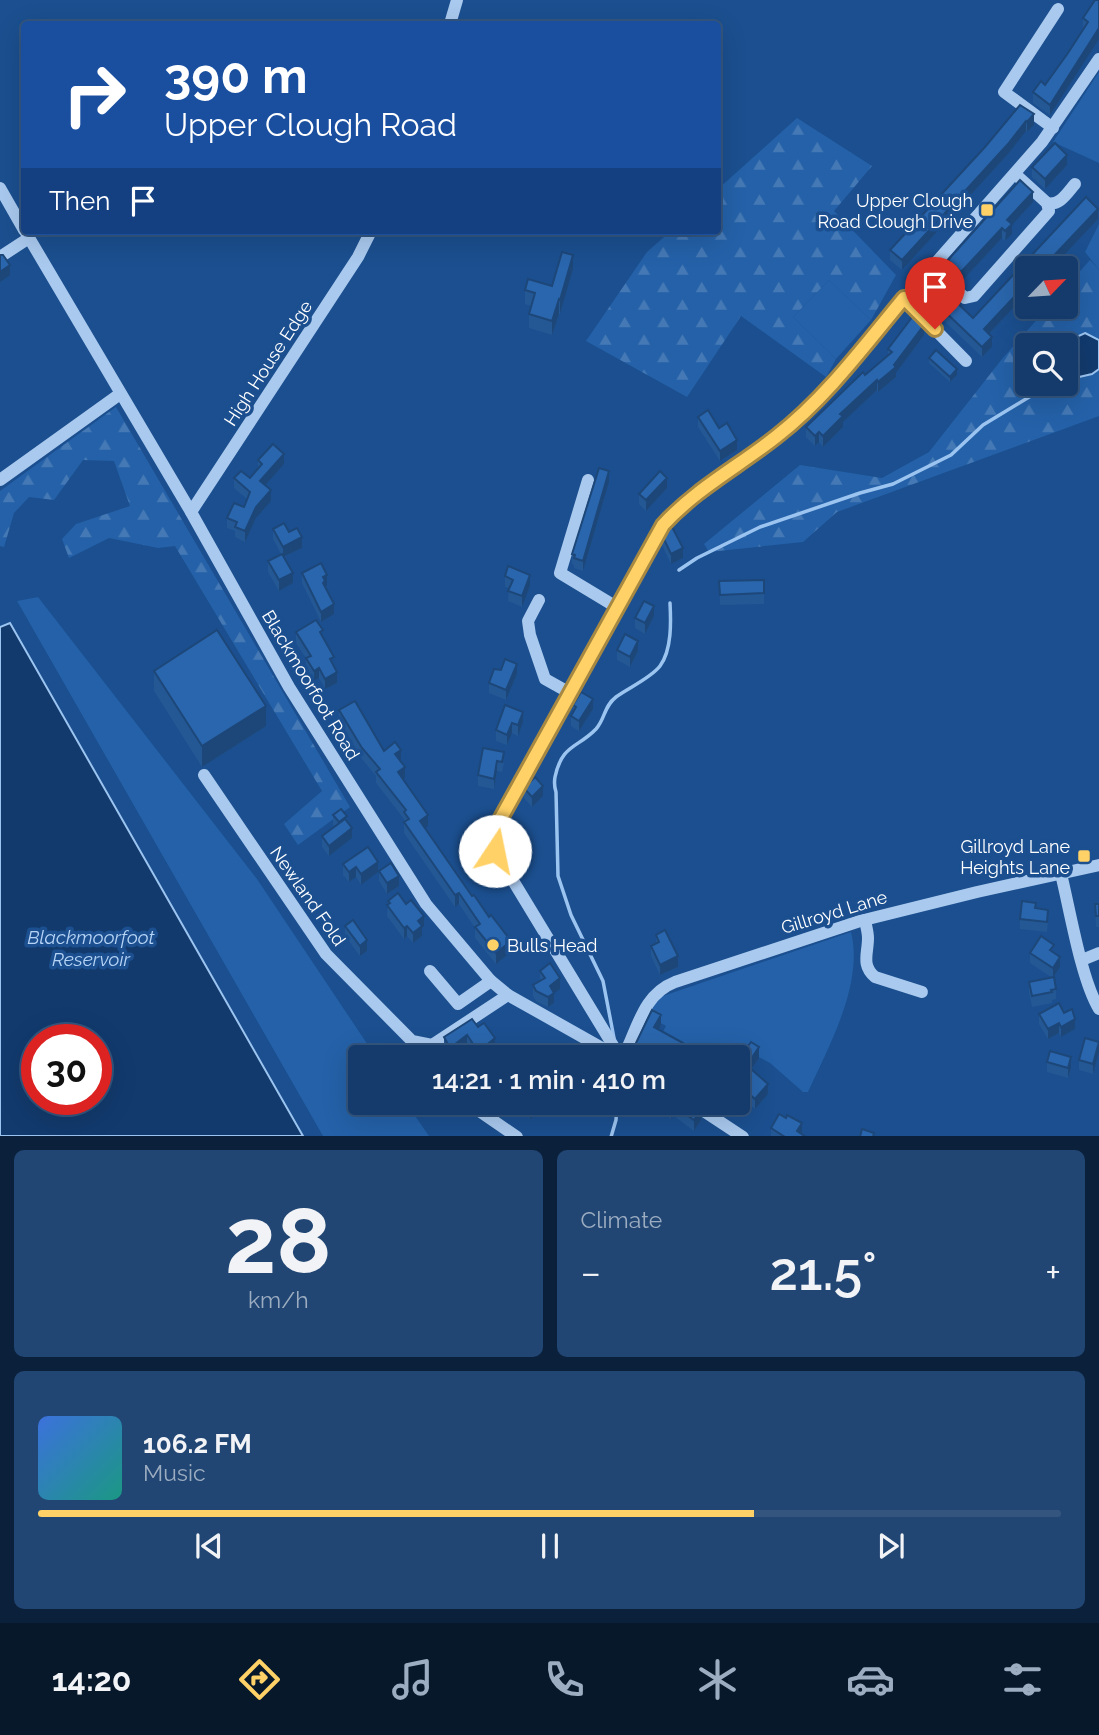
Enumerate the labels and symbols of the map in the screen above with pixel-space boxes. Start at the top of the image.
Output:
place label: Upper Clough Road Clough Drive [817,190,973,232]
marker: Upper Clough Road Clough Drive [979,202,995,218]
north arrow [1015,256,1078,318]
pin [905,257,965,329]
street label: High House Edge [220,296,317,430]
street label: Blackmoorfoot Road [258,606,364,764]
position arrow [458,814,532,888]
place label: Gillroyd Lane Heights Lane [960,836,1070,878]
street label: Newland Fold [266,842,350,950]
marker: Gillroyd Lane Heights Lane [1076,848,1092,864]
street label: Gillroyd Lane [779,886,890,938]
water label: Blackmoorfoot Reservoir [27,926,156,970]
place label: Bulls Head [507,935,597,956]
marker: Bulls Head [485,937,501,953]
speed limit sign: 30 [21,1024,112,1115]

